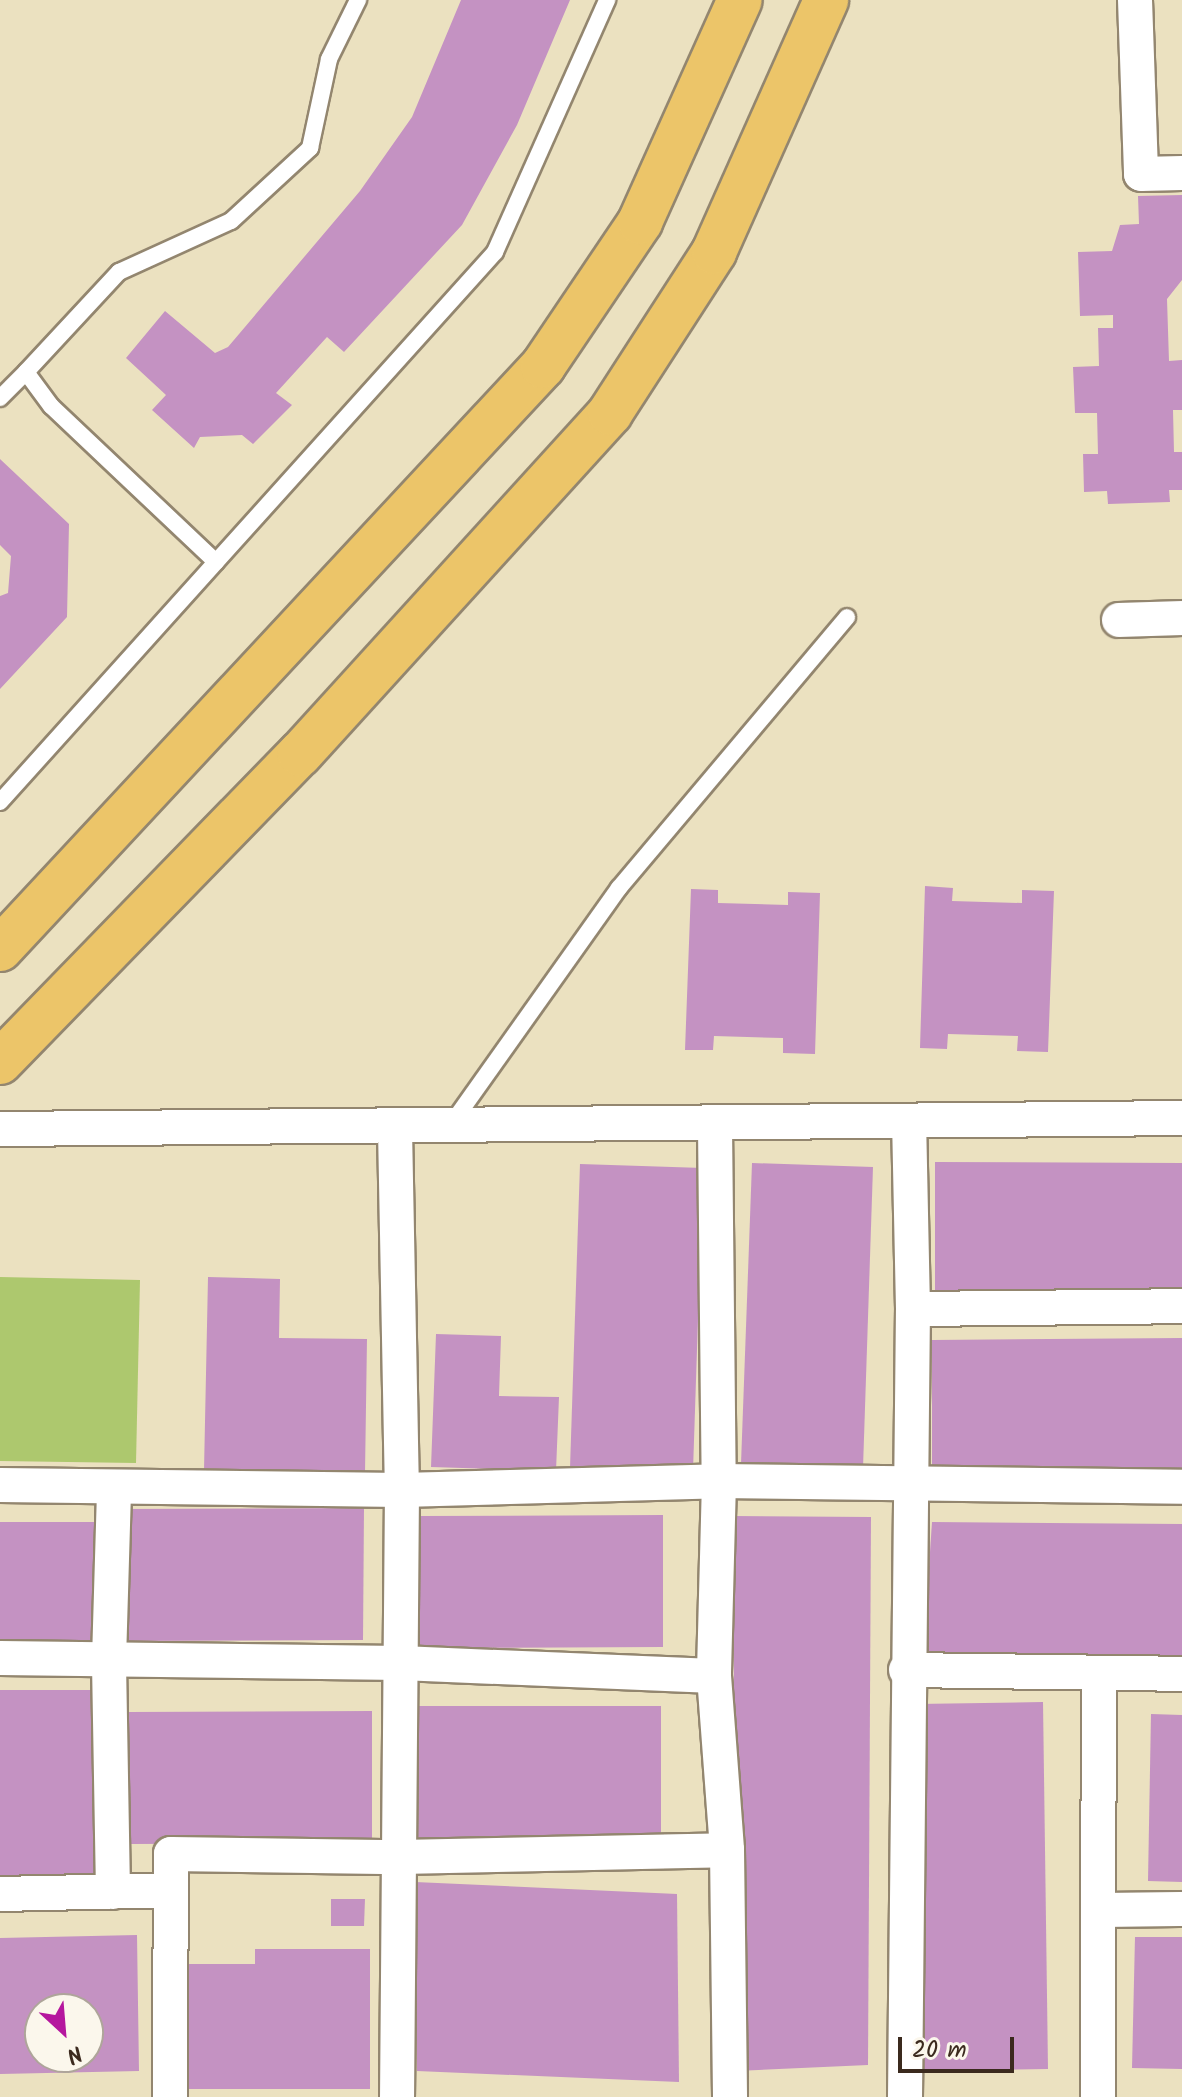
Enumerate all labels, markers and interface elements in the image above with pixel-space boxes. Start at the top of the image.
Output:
north arrow [24,1993,104,2073]
scale bar [902,2021,1018,2071]
text: 20 m [912,2031,967,2070]
text: N [60,2034,88,2072]

